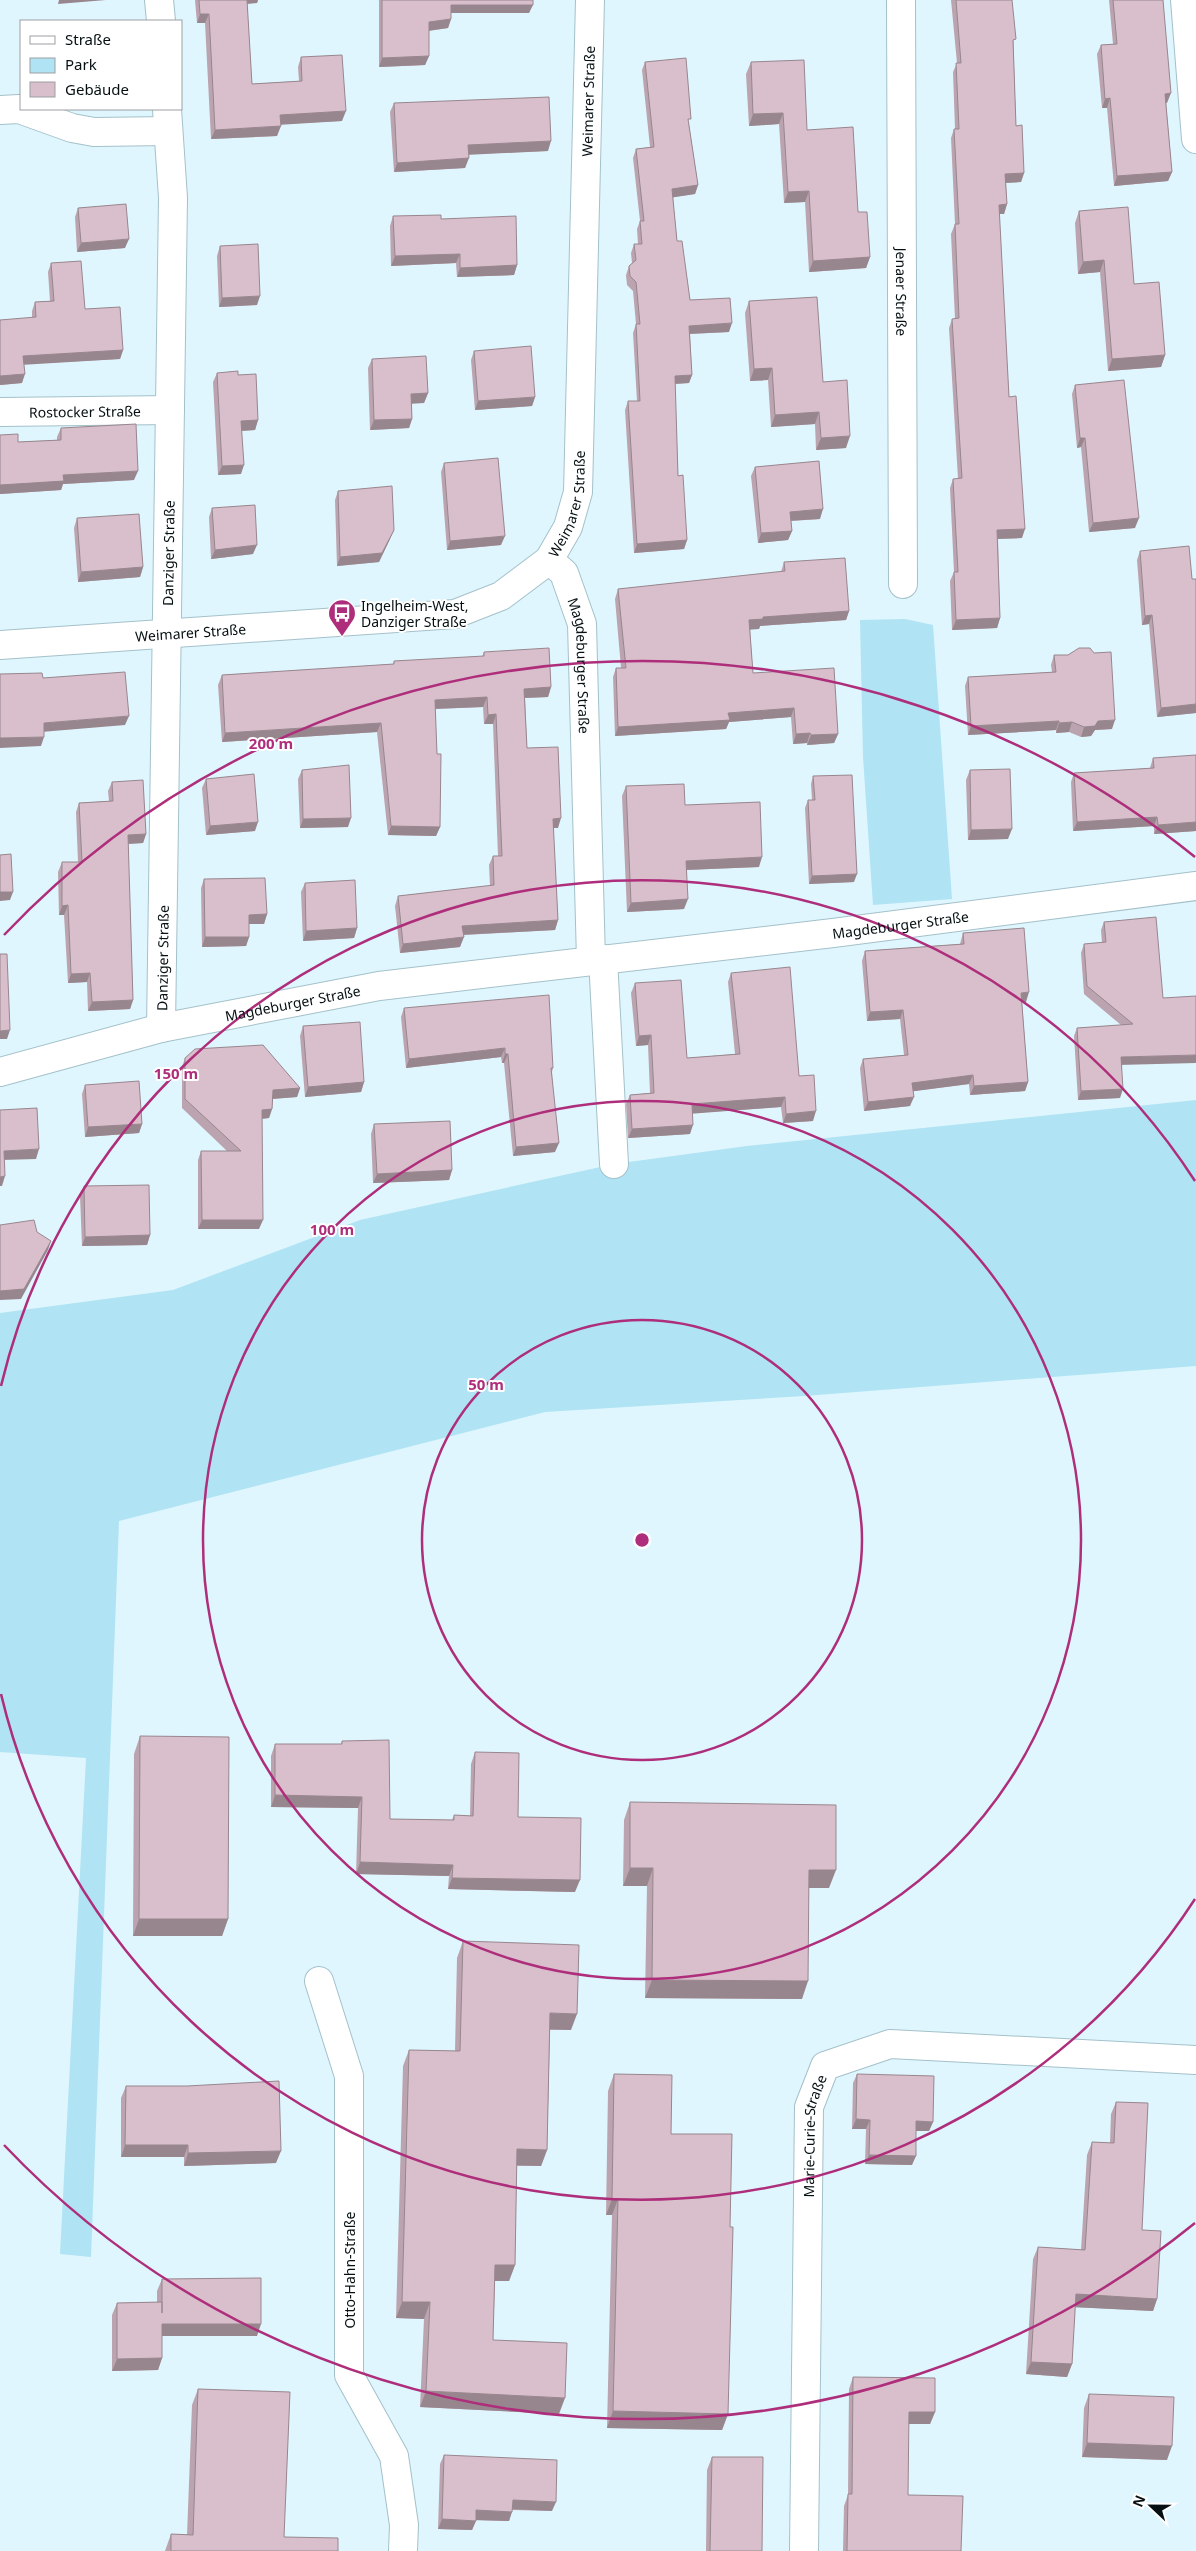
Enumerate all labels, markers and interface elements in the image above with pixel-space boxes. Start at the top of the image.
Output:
legend [20,20,182,110]
text: Straße [65,29,111,49]
street label: Weimarer Straße [577,45,598,157]
text: Park [65,54,97,74]
text: Gebäude [65,79,129,99]
street label: Jenaer Straße [892,246,912,336]
street label: Rostocker Straße [29,401,141,421]
street label: Weimarer Straße [543,450,589,560]
street label: Danziger Straße [158,500,178,606]
street label: Magdeburger Straße [564,595,594,734]
place label: Ingelheim-West, Danziger Straße [361,596,468,631]
bus stop icon: Ingelheim-West, Danziger Straße [327,598,357,637]
street label: Weimarer Straße [135,619,247,645]
text: 200 m [249,733,293,753]
street label: Danziger Straße [152,905,172,1011]
street label: Magdeburger Straße [831,906,970,943]
street label: Magdeburger Straße [223,980,362,1025]
text: 150 m [154,1063,198,1083]
text: 100 m [310,1219,354,1239]
text: 50 m [468,1374,504,1394]
centre of rings [633,1531,651,1549]
street label: Marie-Curie-Straße [798,2072,830,2197]
street label: Otto-Hahn-Straße [340,2211,359,2328]
north arrow [1126,2481,1176,2531]
text: N [1128,2492,1149,2510]

